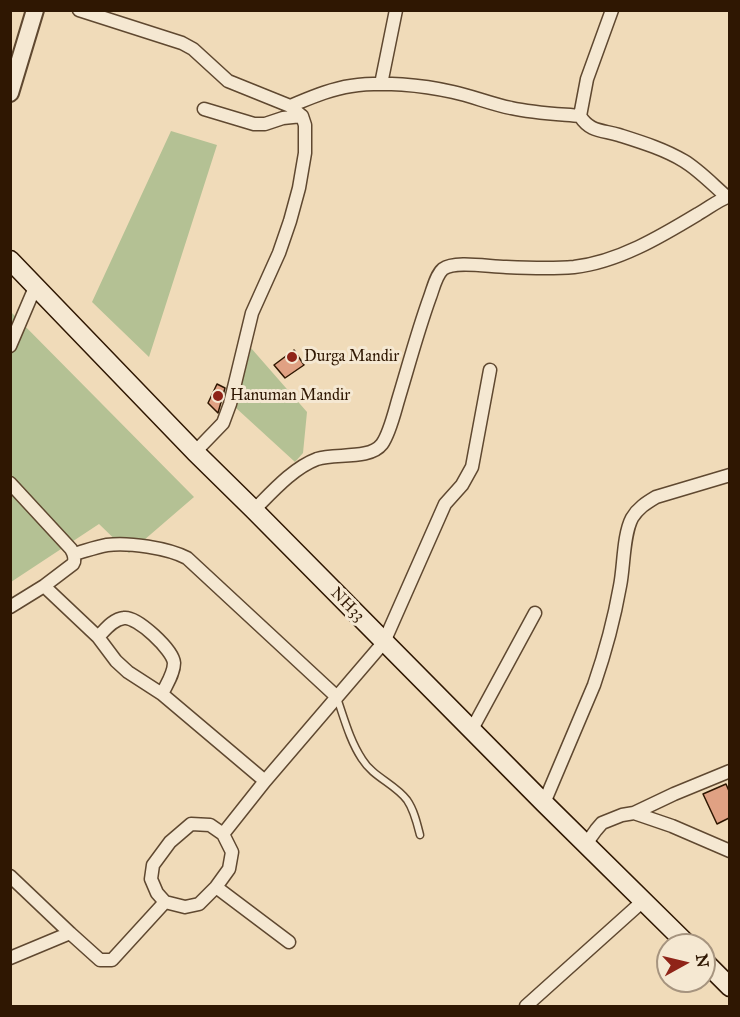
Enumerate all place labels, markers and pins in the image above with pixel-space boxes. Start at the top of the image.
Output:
place label: Durga Mandir [304,347,399,367]
marker: Durga Mandir [285,350,299,364]
place label: Hanuman Mandir [230,386,350,406]
marker: Hanuman Mandir [211,389,225,403]

